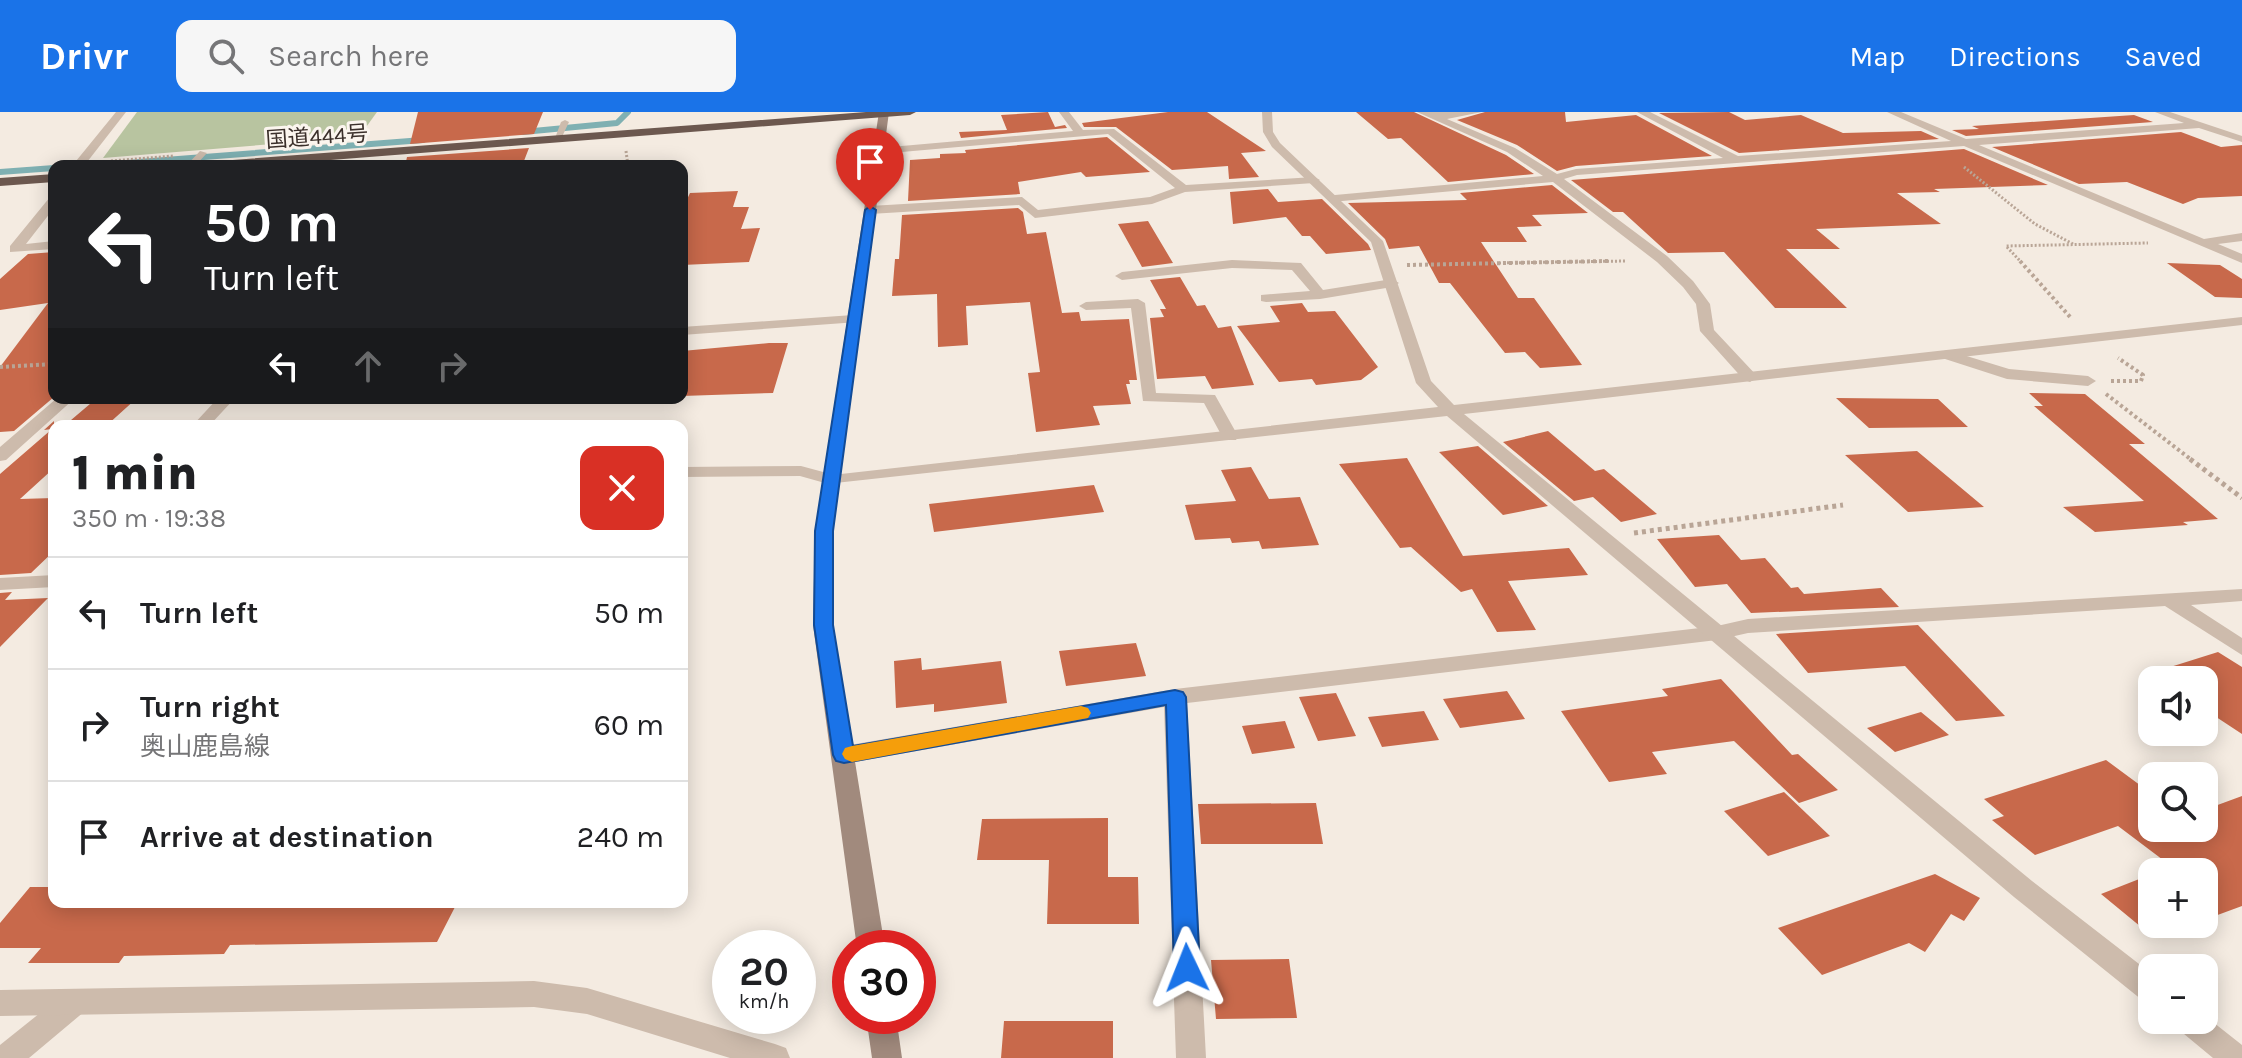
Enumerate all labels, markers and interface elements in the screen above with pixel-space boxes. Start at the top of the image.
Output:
search box [176,20,736,92]
text: Drivr [40,34,128,79]
icon: search [204,34,248,78]
text: Search here [268,38,429,74]
text: Map [1850,40,1905,73]
text: Directions [1949,40,2081,73]
text: Saved [2125,40,2202,73]
street label: 国道444号 [265,120,369,154]
pin [836,128,904,210]
icon: arrive [848,140,892,184]
text: 50 m [204,190,339,255]
icon: left [72,192,176,296]
text: Turn left [204,257,339,299]
icon: left [262,344,306,388]
icon: ahead [346,344,390,388]
icon: right [430,344,474,388]
text: 1 min [72,445,198,501]
button: close [580,446,664,530]
text: 350 m · 19:38 [72,503,226,534]
icon: left [72,591,116,635]
text: Turn left [140,595,258,631]
text: 50 m [594,595,664,631]
map controls [2138,666,2218,1034]
button: sound [2138,666,2218,746]
text: Turn right [140,689,280,725]
icon: right [72,703,116,747]
text: 60 m [594,707,664,743]
text: 奥山鹿島線 [140,731,270,762]
button: search [2138,762,2218,842]
icon: arrive [72,815,116,859]
text: Arrive at destination [140,819,434,855]
text: 240 m [577,819,664,855]
button: + [2138,858,2218,938]
position arrow [1145,926,1229,1010]
speed limit sign: 30 [832,930,936,1034]
text: 20 [739,948,789,995]
button: − [2138,954,2218,1034]
text: km/h [739,990,789,1013]

